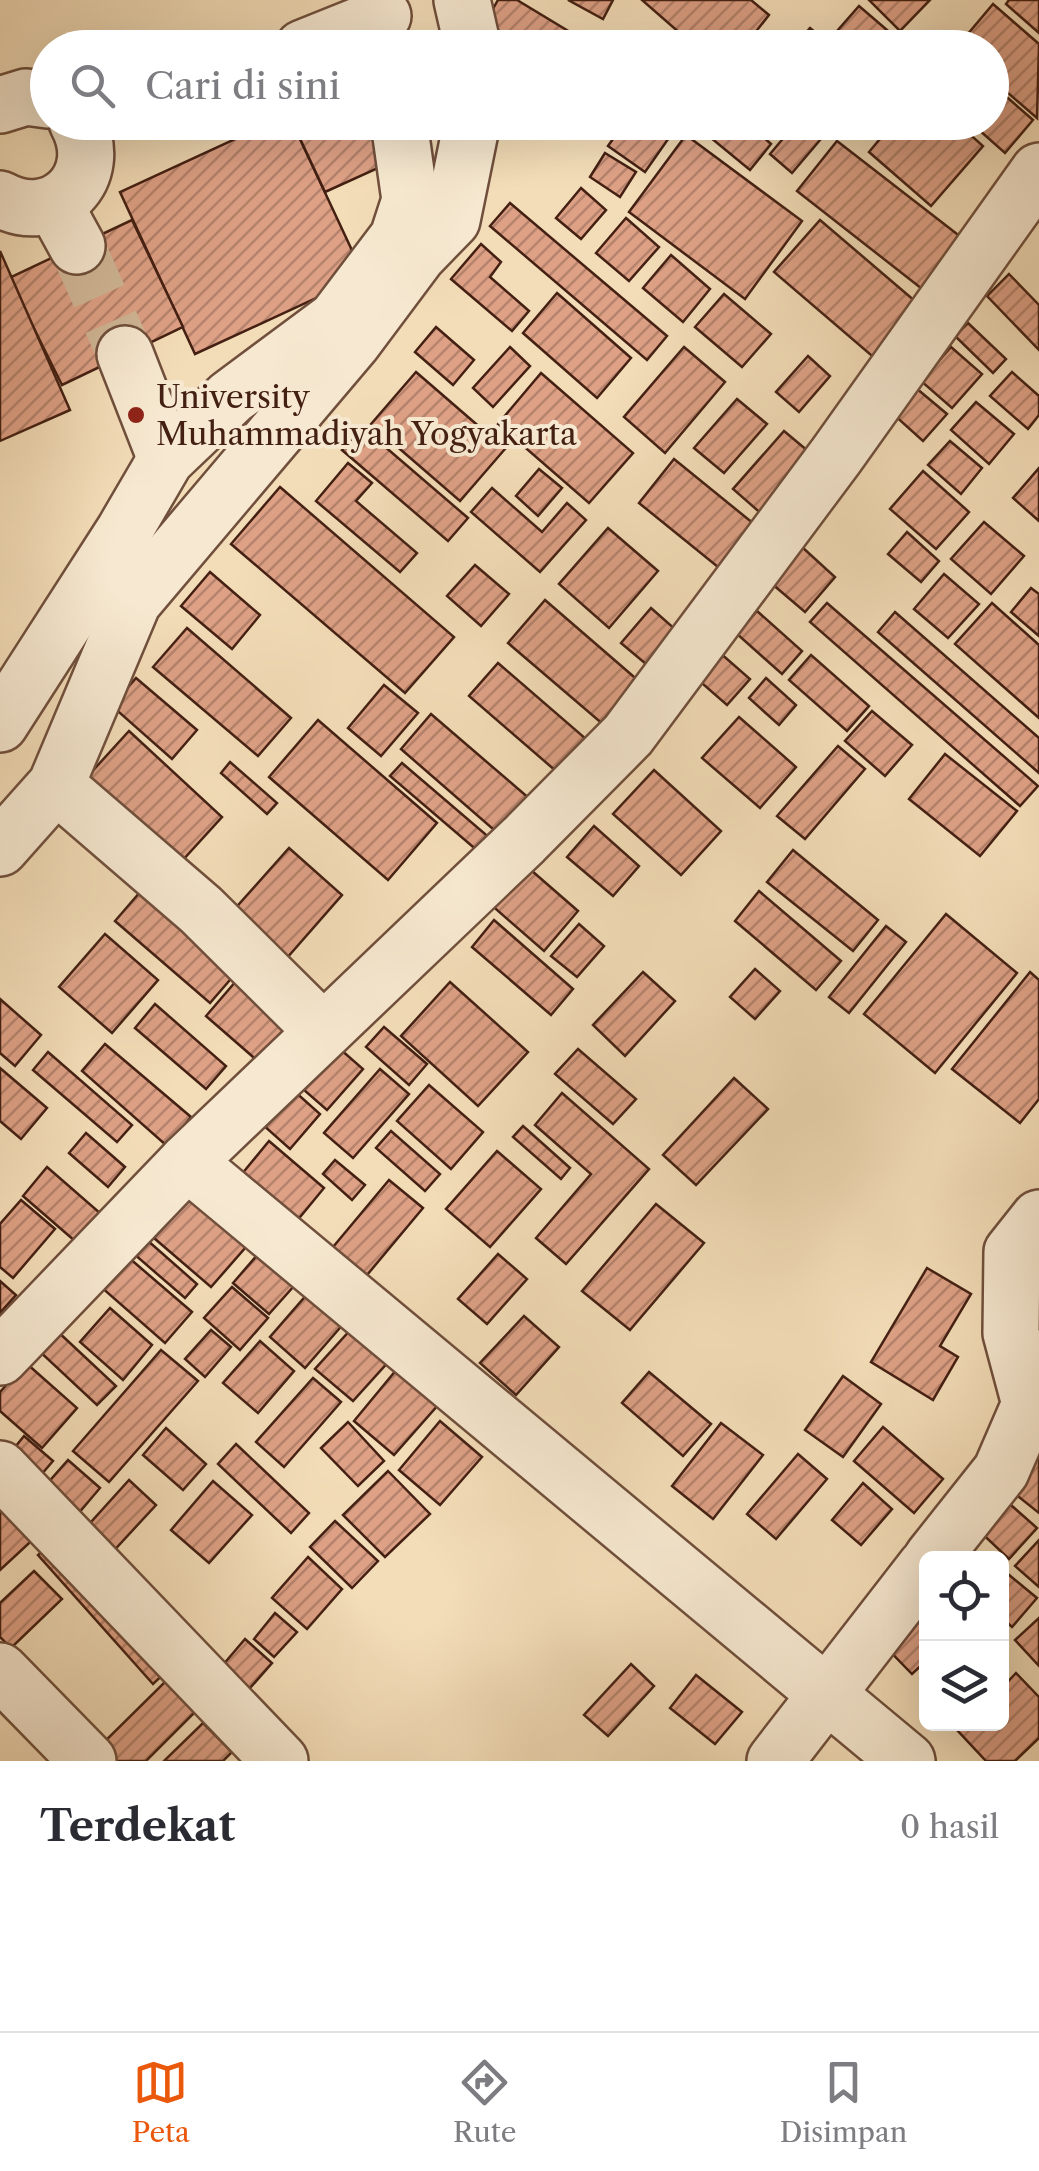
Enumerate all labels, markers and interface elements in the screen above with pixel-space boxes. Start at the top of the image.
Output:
search box [30,30,1009,140]
icon: search [65,58,120,113]
text: Cari di sini [145,62,340,109]
place label: University Muhammadiyah Yogyakarta [156,377,577,453]
marker: University Muhammadiyah Yogyakarta [125,404,147,426]
map controls [919,1551,1009,1731]
button: locate [919,1551,1009,1641]
button: layers [919,1641,1009,1731]
text: Terdekat [40,1800,235,1852]
text: 0 hasil [900,1807,999,1846]
tab: Peta [132,2055,190,2149]
tab: Rute [453,2055,516,2149]
tab: Disimpan [780,2055,907,2149]

